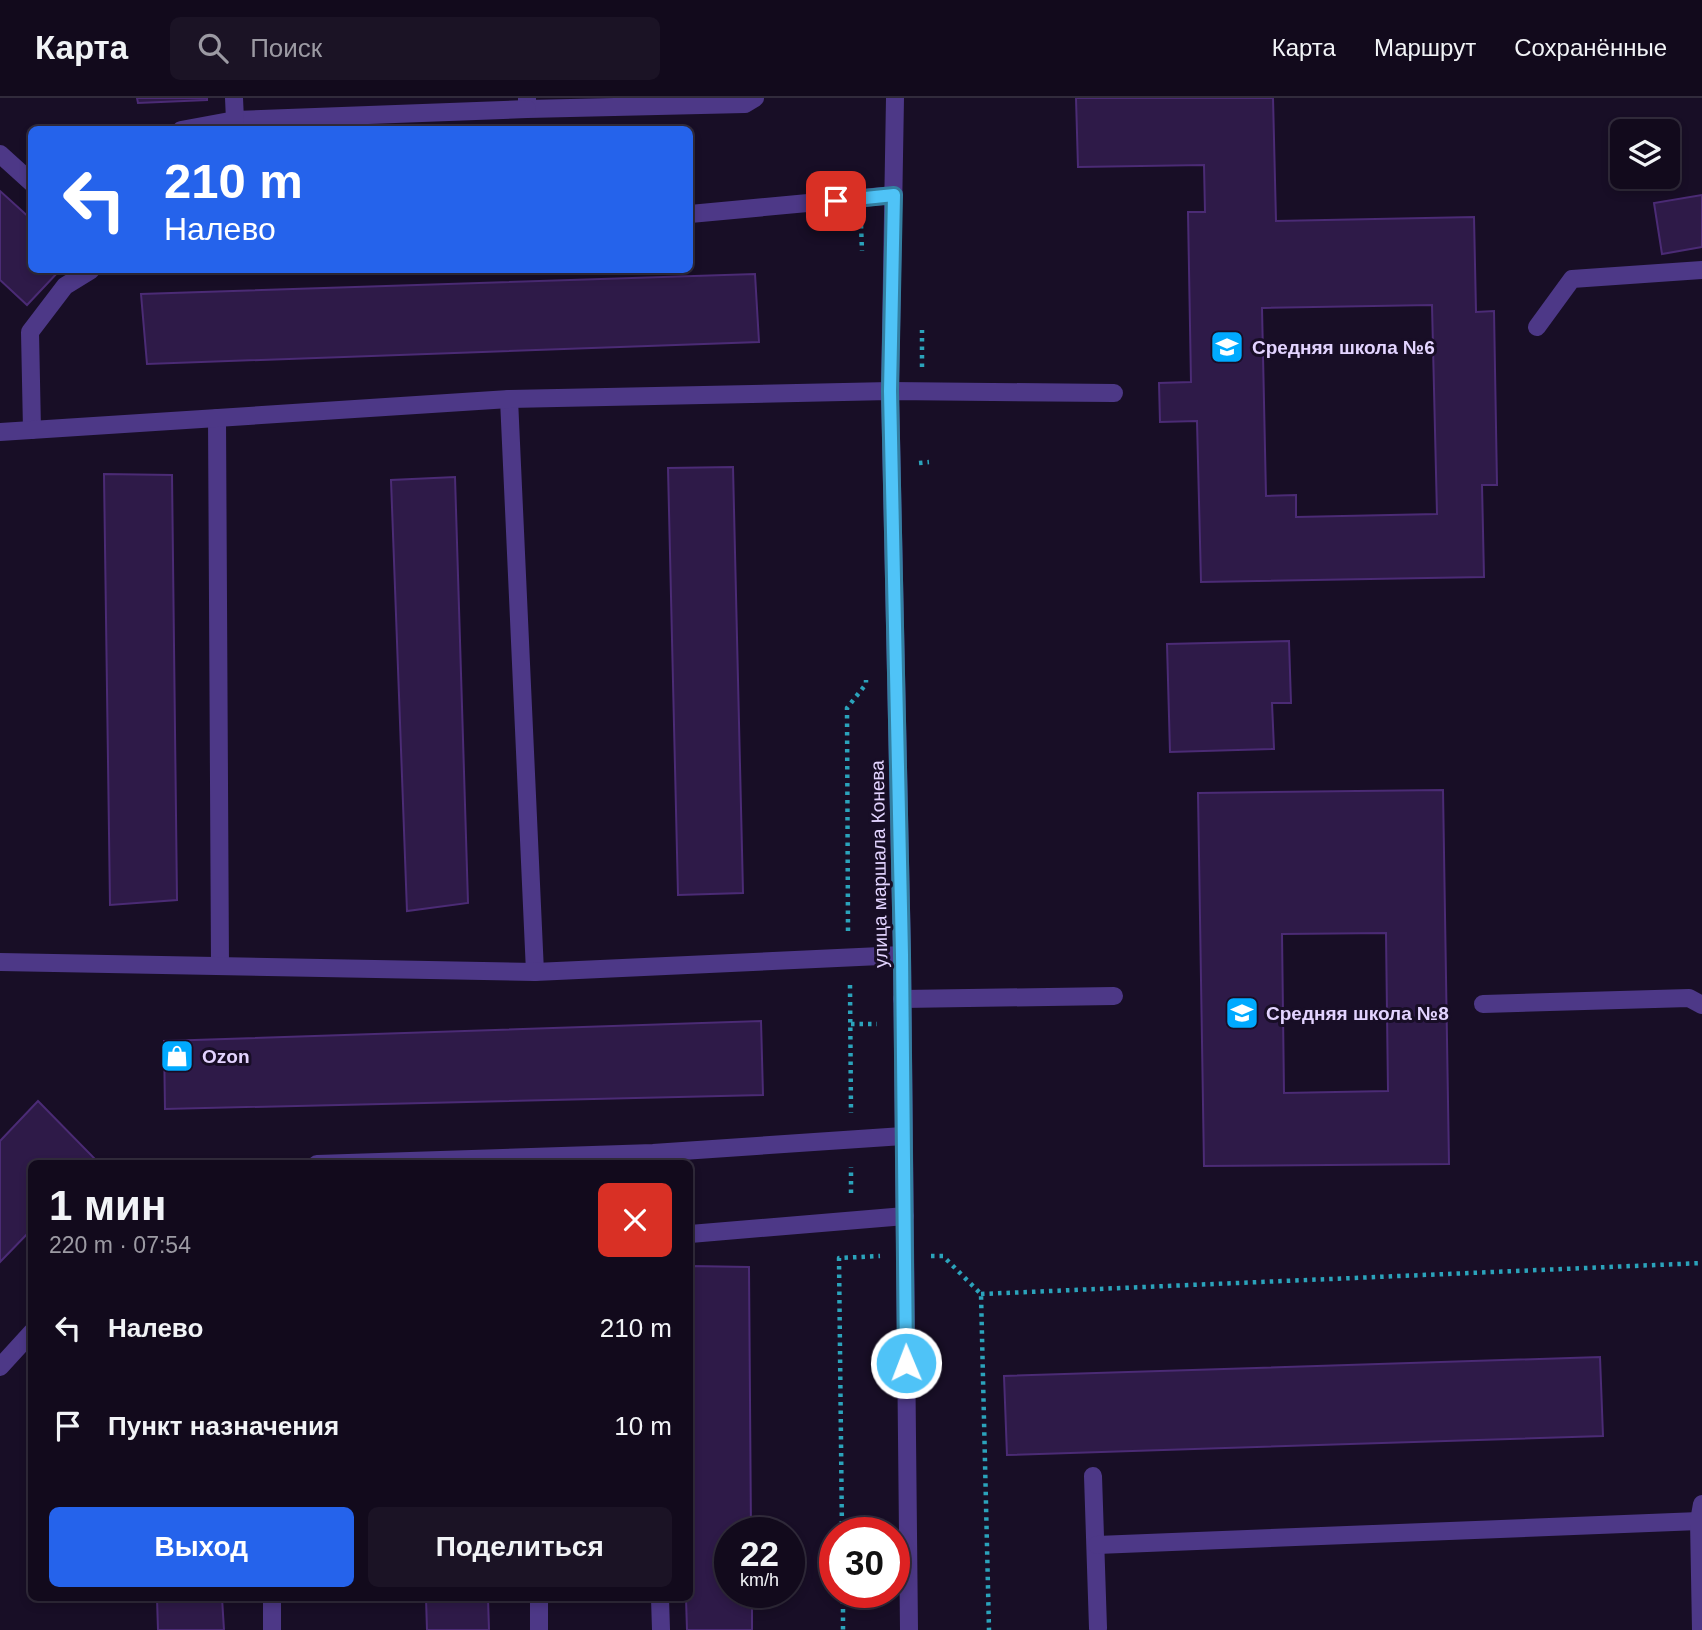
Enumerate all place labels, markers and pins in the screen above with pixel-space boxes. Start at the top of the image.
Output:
pin [806,171,866,231]
school or university icon: Средняя школа №6 [1208,328,1246,366]
place label: Средняя школа №6 [1252,337,1435,358]
school or university icon: Средняя школа №8 [1223,994,1261,1032]
place label: Средняя школа №8 [1266,1003,1449,1024]
shop icon: Ozon [158,1037,196,1075]
place label: Ozon [202,1046,250,1067]

